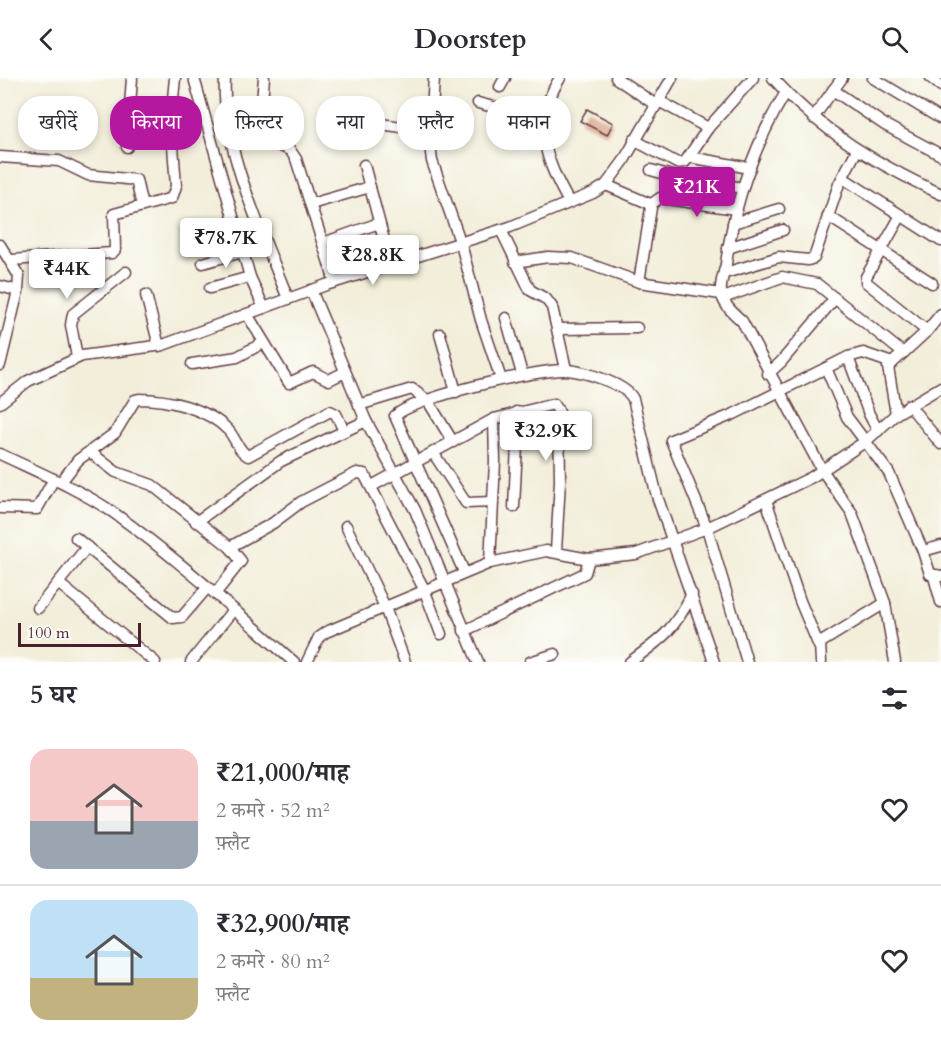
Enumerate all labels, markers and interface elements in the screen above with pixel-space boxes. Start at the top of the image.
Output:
text: Doorstep [414,21,527,58]
icon: back [30,23,63,56]
icon: search [878,23,911,56]
chip: खरीदें [18,96,98,150]
chip: किराया [110,96,202,150]
chip: फ़िल्टर [214,96,304,150]
chip: नया [316,96,385,150]
chip: फ़्लैट [397,96,474,150]
chip: मकान [486,96,571,150]
pin: ₹21K [661,167,733,218]
text: ₹21K [673,173,721,200]
pin: ₹78.7K [177,218,275,269]
text: ₹78.7K [194,224,258,251]
pin: ₹28.8K [324,235,422,286]
text: ₹28.8K [341,241,405,268]
pin: ₹44K [31,249,103,300]
text: ₹44K [43,255,91,282]
pin: ₹32.9K [497,411,595,462]
text: ₹32.9K [514,417,578,444]
scale bar [18,620,141,648]
text: 100 m [27,622,69,644]
text: 5 घर [30,677,76,712]
icon: filters [878,682,911,715]
text: ₹21,000/माह [216,755,349,790]
icon: home [78,773,150,845]
icon: heart [878,793,911,826]
text: 2 कमरे · 52 m² [216,797,330,824]
text: फ़्लैट [216,830,249,857]
text: ₹32,900/माह [216,906,349,941]
icon: home [78,924,150,996]
icon: heart [878,944,911,977]
text: 2 कमरे · 80 m² [216,948,330,975]
text: फ़्लैट [216,981,249,1008]

